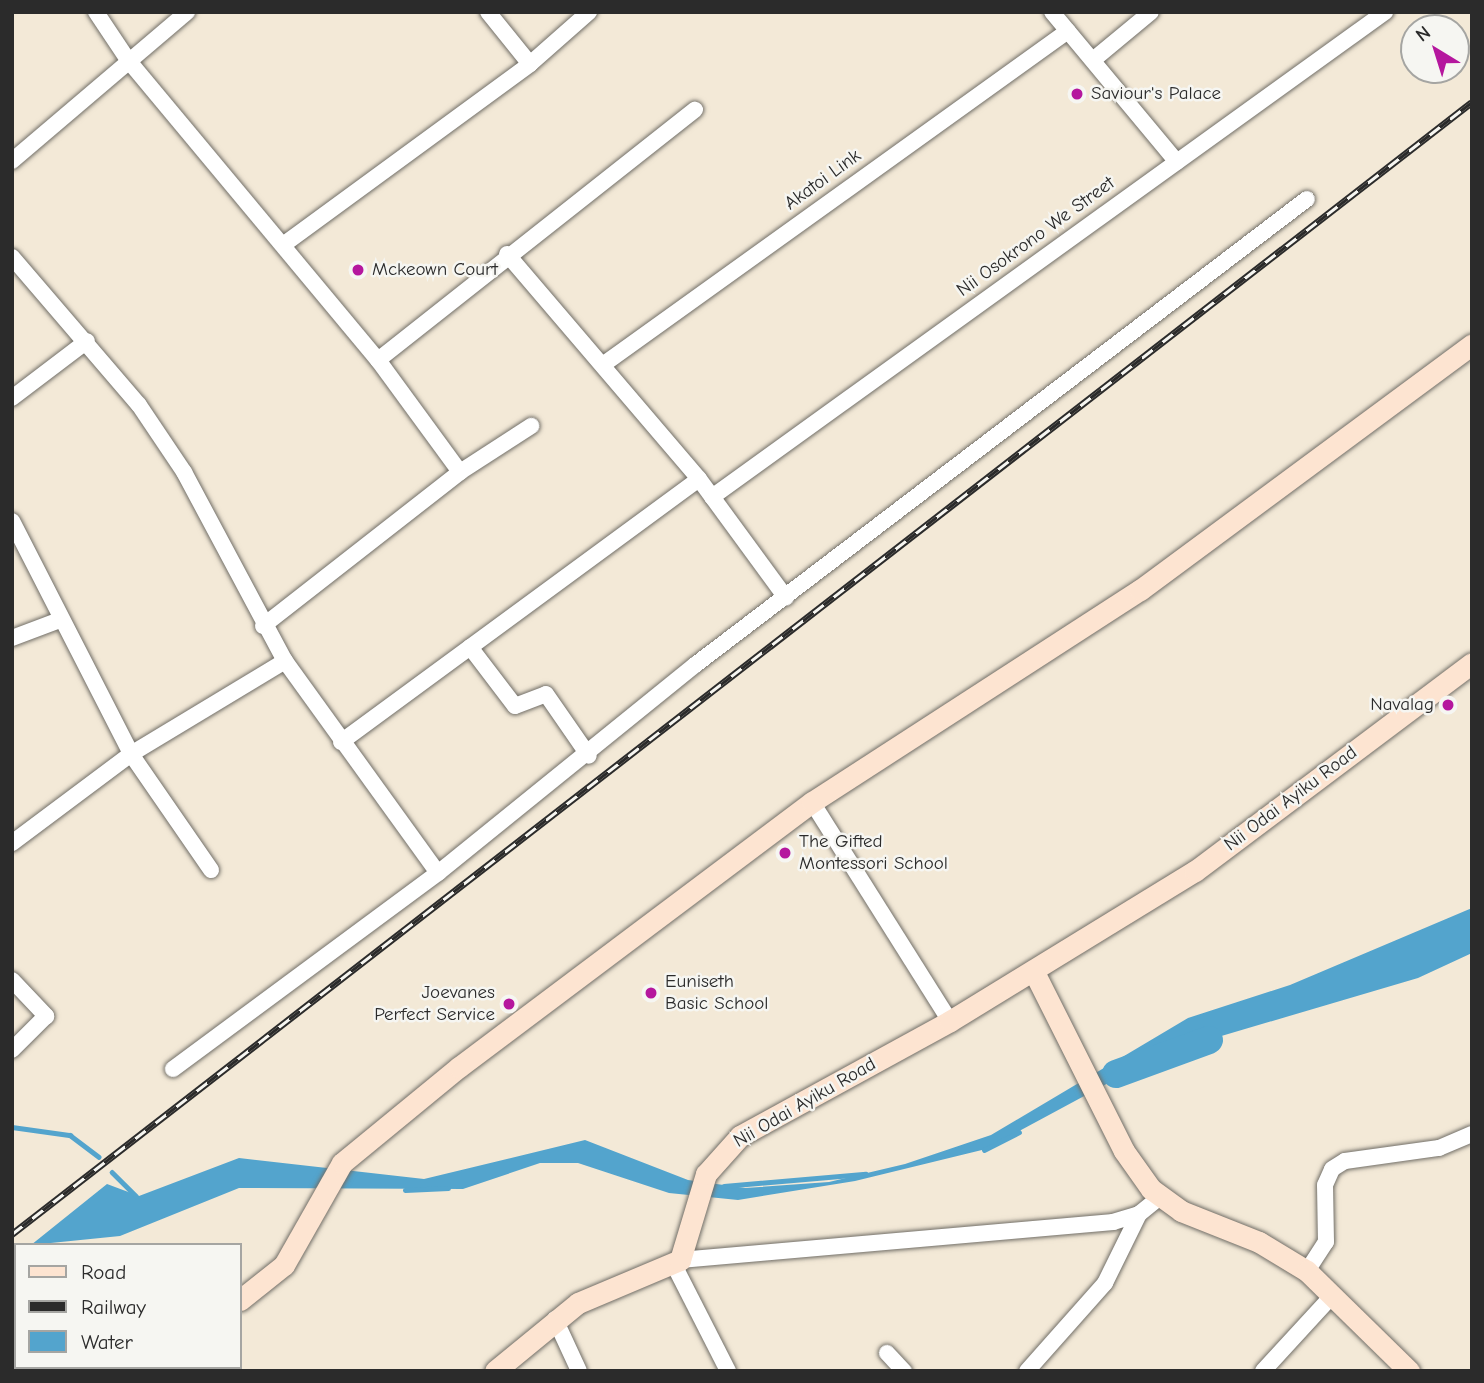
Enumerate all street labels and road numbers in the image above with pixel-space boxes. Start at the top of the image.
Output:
street label: Akatoi Link [780,145,866,215]
street label: Nii Osokrono We Street [953,172,1119,302]
street label: Nii Odai Ayiku Road [1220,742,1362,856]
street label: Nii Odai Ayiku Road [730,1053,880,1153]

